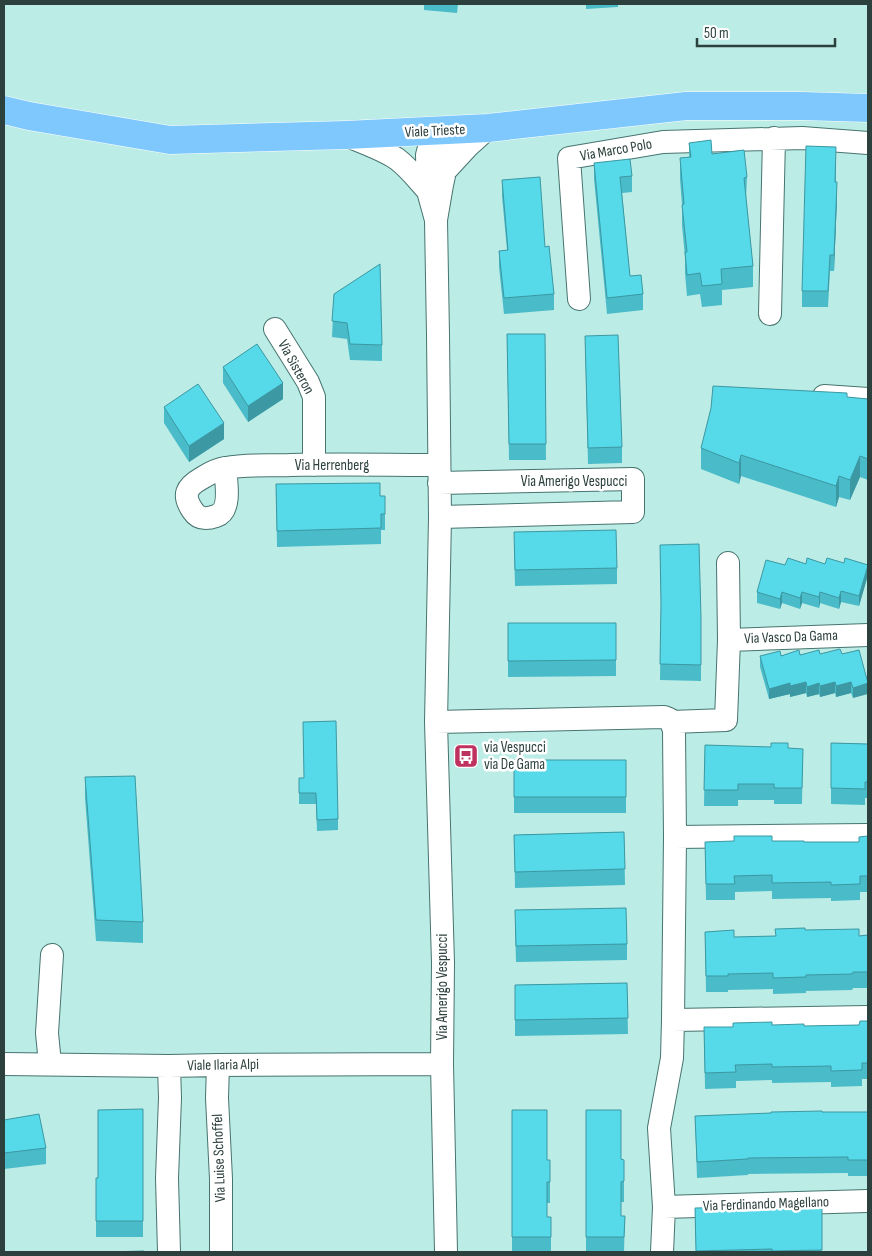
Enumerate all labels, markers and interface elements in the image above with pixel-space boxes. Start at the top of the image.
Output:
scale bar [697,15,834,47]
text: 50 m [704,24,729,43]
street label: Viale Trieste [404,120,466,142]
street label: Via Marco Polo [579,134,653,166]
street label: Via Sisteron [273,336,319,398]
street label: Via Herrenberg [295,456,369,475]
street label: Via Amerigo Vespucci [521,472,628,491]
street label: Via Vasco Da Gama [744,626,838,648]
place label: via Vespucci via De Gama [484,738,546,774]
bus stop icon: via Vespucci via De Gama [453,743,479,769]
street label: Via Amerigo Vespucci [433,933,452,1040]
street label: Viale Ilaria Alpi [187,1055,259,1075]
street label: Via Luise Schoffel [208,1114,230,1202]
street label: Via Ferdinando Magellano [702,1192,830,1216]

